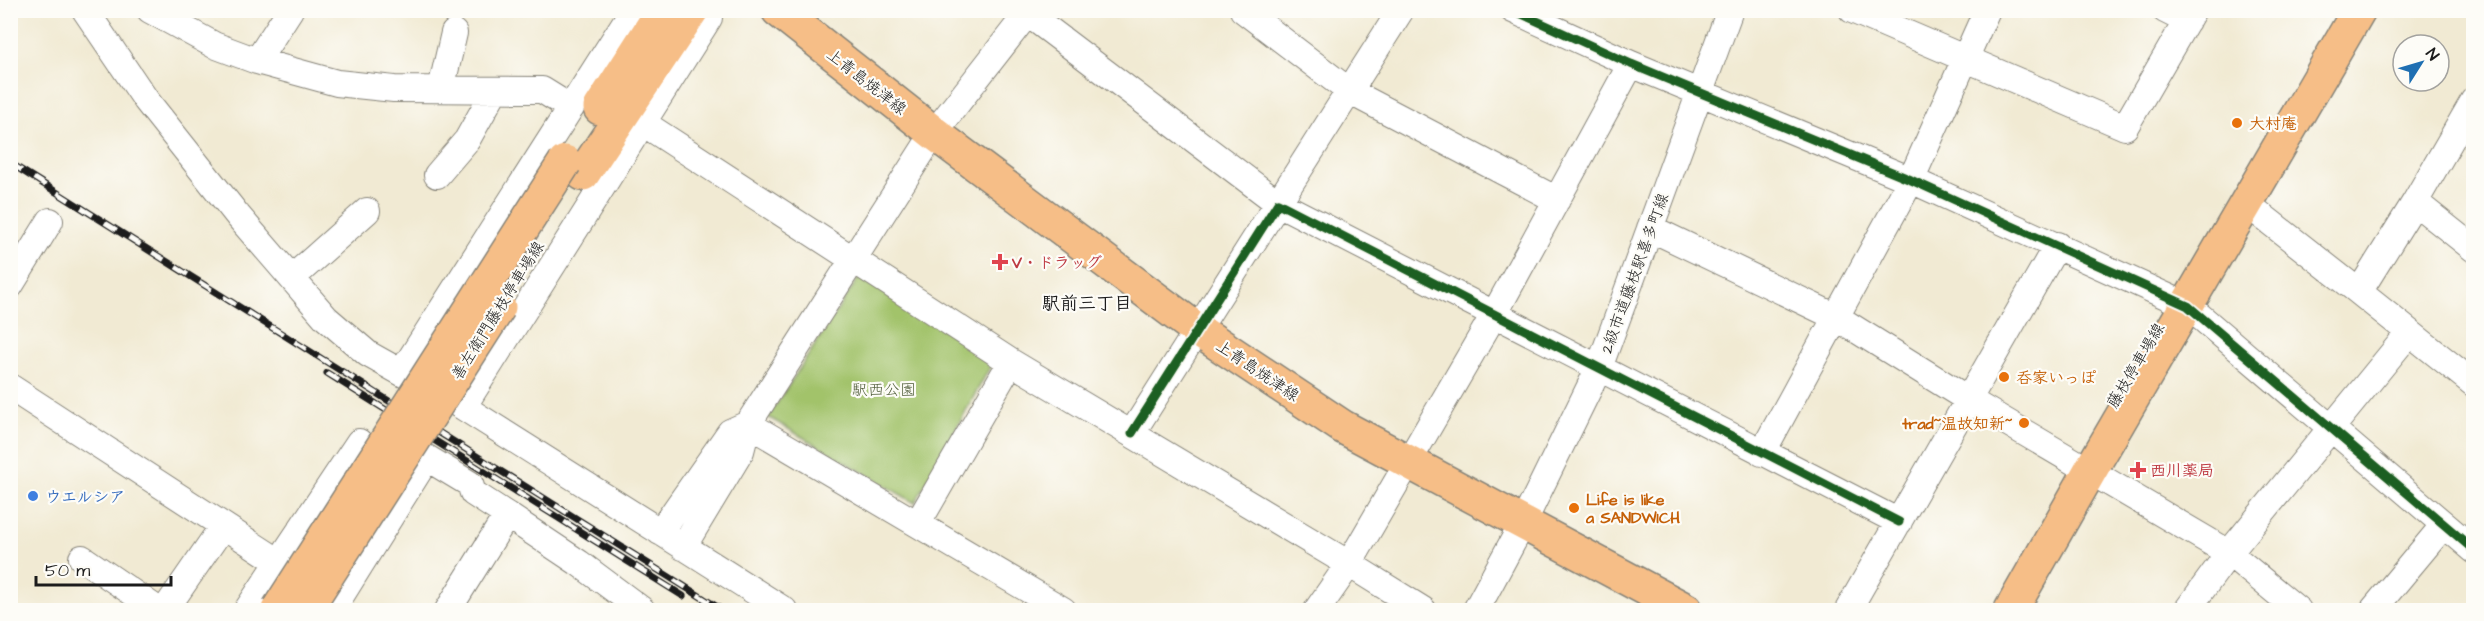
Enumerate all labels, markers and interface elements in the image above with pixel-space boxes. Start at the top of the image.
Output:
north arrow [2391,33,2451,93]
street label: 上青島焼津線 [822,44,911,120]
text: N [2420,44,2444,65]
place label: 大村庵 [2249,113,2297,135]
marker: 大村庵 [2230,116,2244,130]
street label: 2級市道藤枝駅喜多町線 [1596,190,1674,357]
street label: 善左衛門藤枝停車場線 [446,237,550,384]
place label: V・ドラッグ [1011,252,1102,274]
marker: V・ドラッグ [993,255,1007,269]
district label: 駅前三丁目 [1042,291,1132,316]
street label: 藤枝停車場線 [2102,319,2170,412]
street label: 上青島焼津線 [1211,335,1303,407]
place label: 呑家いっぽ [2016,367,2096,389]
marker: 呑家いっぽ [1997,370,2011,384]
park label: 駅西公園 [852,379,916,401]
place label: trad~温故知新~ [1901,413,2013,435]
marker: trad~温故知新~ [2017,416,2031,430]
place label: 西川薬局 [2150,460,2214,482]
marker: 西川薬局 [2131,463,2145,477]
place label: ウエルシア [45,486,125,508]
marker: ウエルシア [26,489,40,503]
place label: Life is like a SANDWICH [1585,489,1680,529]
marker: Life is like a SANDWICH [1567,501,1581,515]
scale bar [36,549,171,587]
text: 50 m [45,558,90,583]

